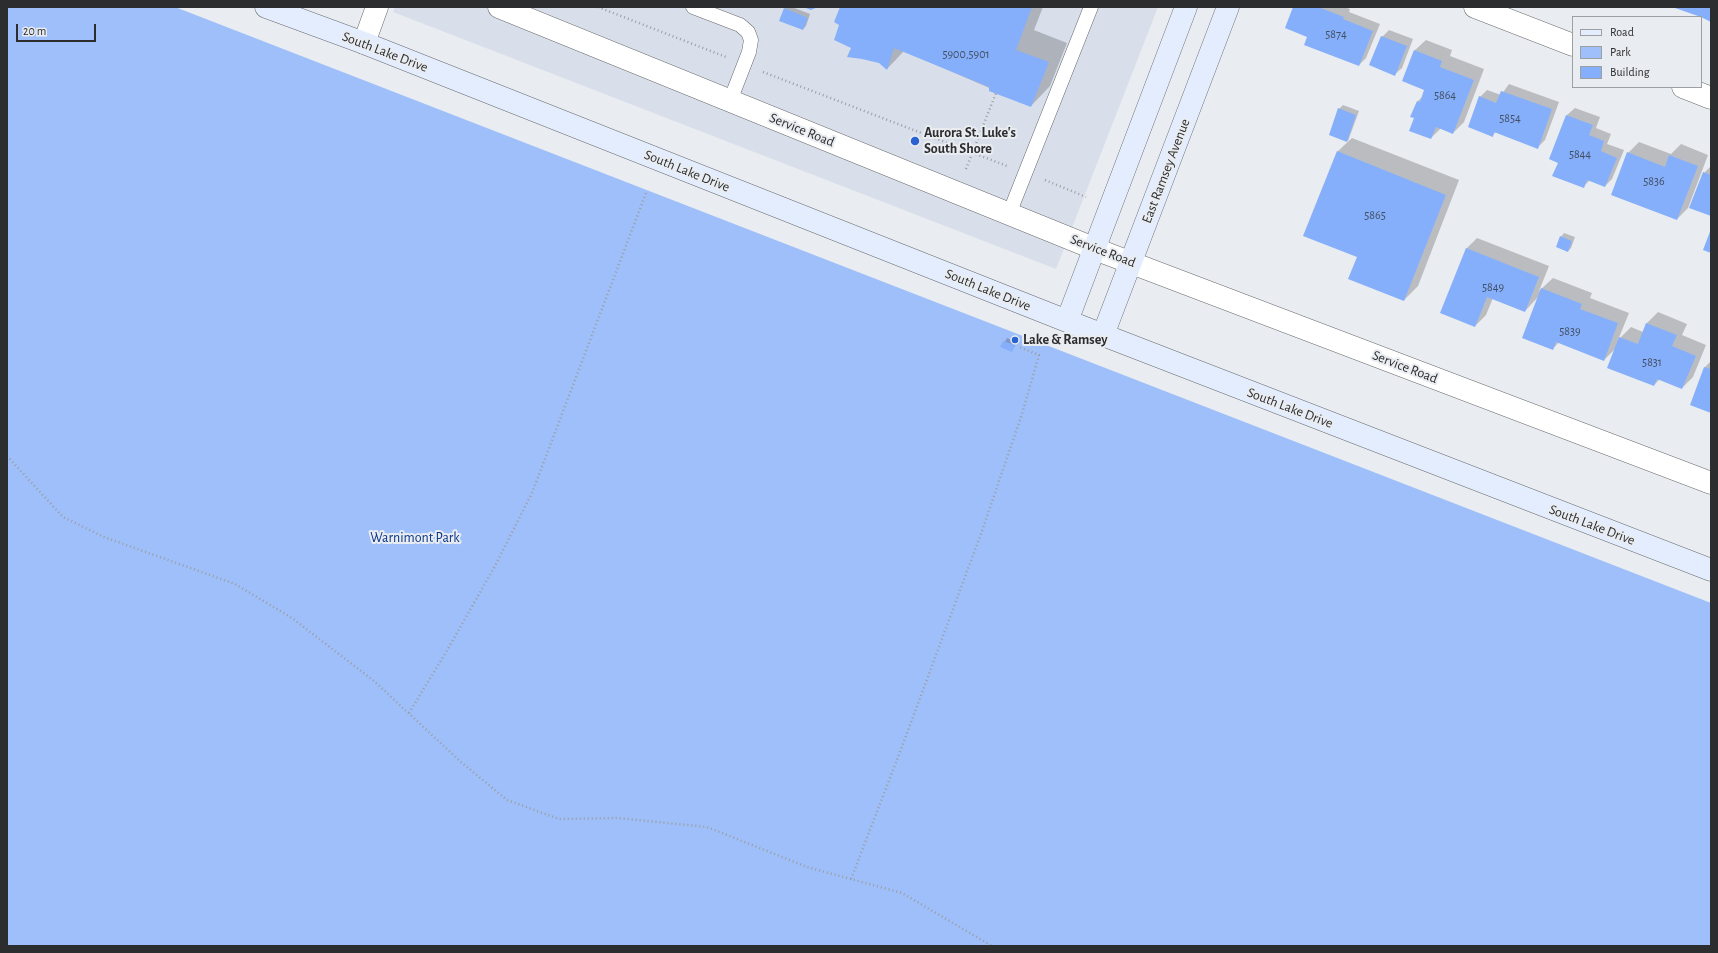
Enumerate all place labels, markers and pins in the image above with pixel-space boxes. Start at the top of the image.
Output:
place label: Aurora St. Luke's South Shore [924,125,1016,158]
marker: Aurora St. Luke's South Shore [909,135,921,147]
place label: Lake & Ramsey [1023,332,1108,348]
marker: Lake & Ramsey [1010,335,1020,345]

